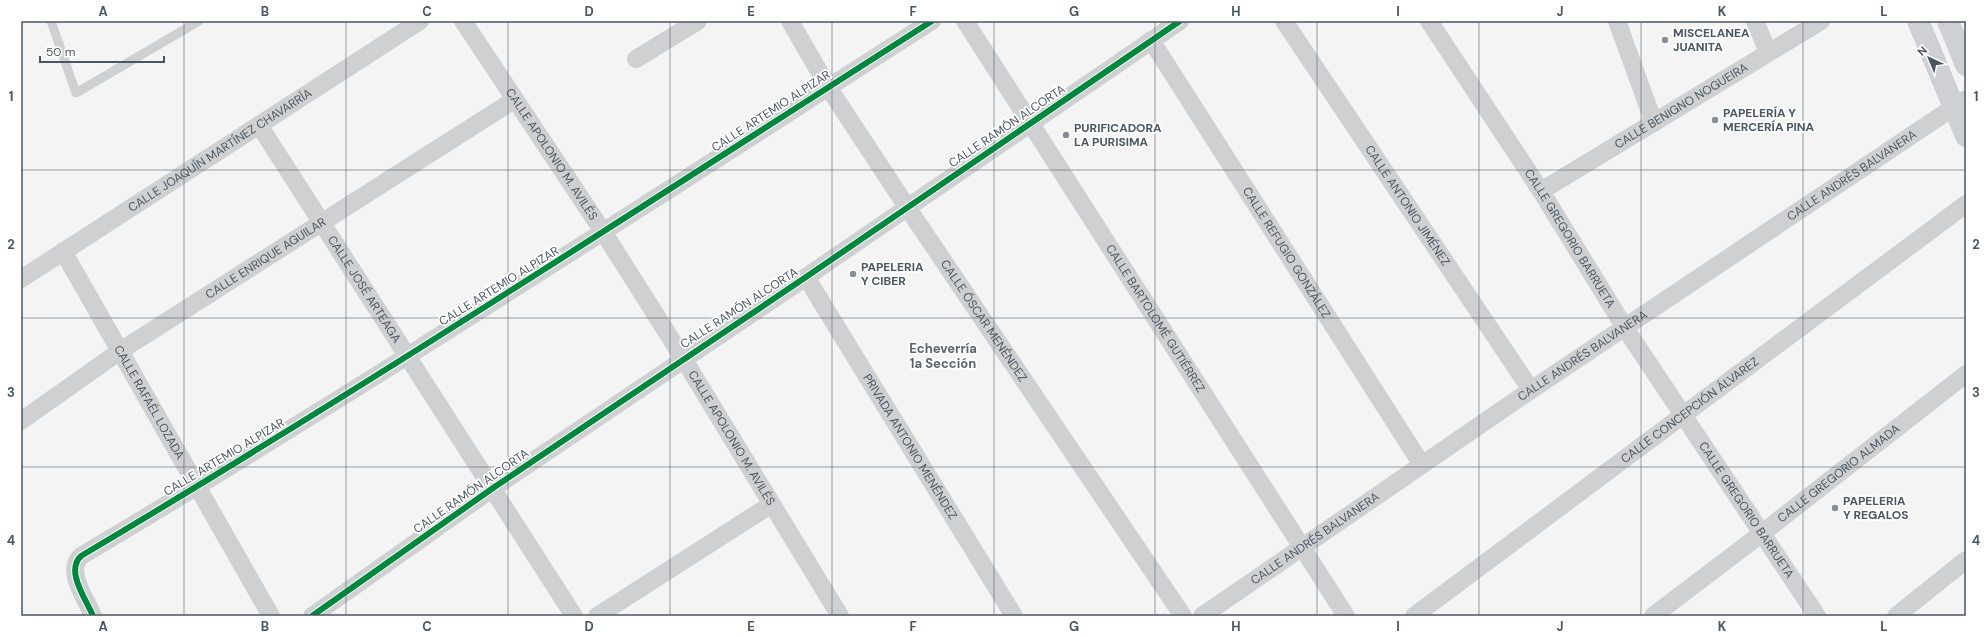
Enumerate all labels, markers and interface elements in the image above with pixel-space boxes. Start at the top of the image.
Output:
text: A [98,3,108,20]
text: B [261,3,269,20]
text: C [422,3,432,20]
text: D [584,3,594,20]
text: E [747,3,755,20]
text: F [909,3,917,20]
text: G [1069,3,1079,20]
text: H [1231,3,1241,20]
text: I [1396,3,1400,20]
text: J [1556,3,1564,20]
text: K [1718,3,1727,20]
text: L [1880,3,1888,20]
place label: MISCELANEA JUANITA [1673,25,1750,55]
marker: MISCELANEA JUANITA [1660,35,1670,45]
scale bar [40,38,164,64]
north arrow [1909,38,1949,78]
text: N [1914,43,1930,59]
text: 50 m [46,44,75,60]
street label: CALLE BENIGNO NOGUEIRA [1611,59,1751,153]
street label: CALLE ARTEMIO ALPIZAR [709,67,833,155]
street label: CALLE RAMÓN ALCORTA [946,81,1068,171]
street label: CALLE JOAQUÍN MARTÍNEZ CHAVARRÍA [125,85,315,216]
street label: CALLE APOLONIO M. AVILÉS [502,85,601,223]
text: 1 [9,88,13,105]
text: 1 [1974,88,1978,105]
place label: PAPELERÍA Y MERCERÍA PINA [1723,105,1815,135]
marker: PAPELERÍA Y MERCERÍA PINA [1710,115,1720,125]
place label: PURIFICADORA LA PURISIMA [1074,120,1162,150]
street label: CALLE ANDRÉS BALVANERA [1784,126,1920,225]
marker: PURIFICADORA LA PURISIMA [1061,130,1071,140]
street label: CALLE ANTONIO JIMÉNEZ [1361,142,1454,269]
street label: CALLE GREGORIO BARRUETA [1521,166,1619,311]
street label: CALLE REFUGIO GONZÁLEZ [1239,184,1334,321]
street label: CALLE ENRIQUE AGUILAR [202,214,329,303]
street label: CALLE JOSÉ ARTEAGA [324,232,405,346]
text: 2 [7,236,15,253]
text: 2 [1972,236,1980,253]
street label: CALLE BARTOLOMÉ GUTIÉRREZ [1102,241,1209,395]
street label: CALLE ARTEMIO ALPIZAR [436,242,562,330]
street label: CALLE ÓSCAR MENÉNDEZ [937,257,1031,385]
place label: PAPELERIA Y CIBER [861,259,924,289]
street label: CALLE RAMÓN ALCORTA [677,264,801,352]
marker: PAPELERIA Y CIBER [848,269,858,279]
street label: CALLE ANDRÉS BALVANERA [1515,307,1650,405]
district label: Echeverría 1a Sección [909,340,977,372]
street label: CALLE RAFAÉL LOZADA [110,342,188,462]
street label: CALLE CONCEPCIÓN ÁLVAREZ [1618,354,1762,467]
street label: CALLE APOLONIO M. AVILÉS [684,367,779,508]
street label: PRIVADA ANTONIO MENÉNDEZ [859,371,961,522]
text: 3 [7,384,15,401]
text: 3 [1972,384,1980,401]
street label: CALLE ARTEMIO ALPIZAR [160,414,288,500]
street label: CALLE GREGORIO ALMADA [1774,421,1903,526]
street label: CALLE GREGORIO BARRUETA [1695,439,1798,581]
street label: CALLE RAMÓN ALCORTA [410,445,532,537]
street label: CALLE ANDRÉS BALVANERA [1247,489,1382,588]
place label: PAPELERIA Y REGALOS [1843,493,1908,523]
marker: PAPELERIA Y REGALOS [1830,503,1840,513]
text: 4 [7,532,15,549]
text: 4 [1972,532,1980,549]
text: A [98,618,108,635]
text: B [261,618,269,635]
text: C [422,618,432,635]
text: D [584,618,594,635]
text: E [747,618,755,635]
text: F [909,618,917,635]
text: G [1069,618,1079,635]
text: H [1231,618,1241,635]
text: I [1396,618,1400,635]
text: J [1556,618,1564,635]
text: K [1718,618,1727,635]
text: L [1880,618,1888,635]

